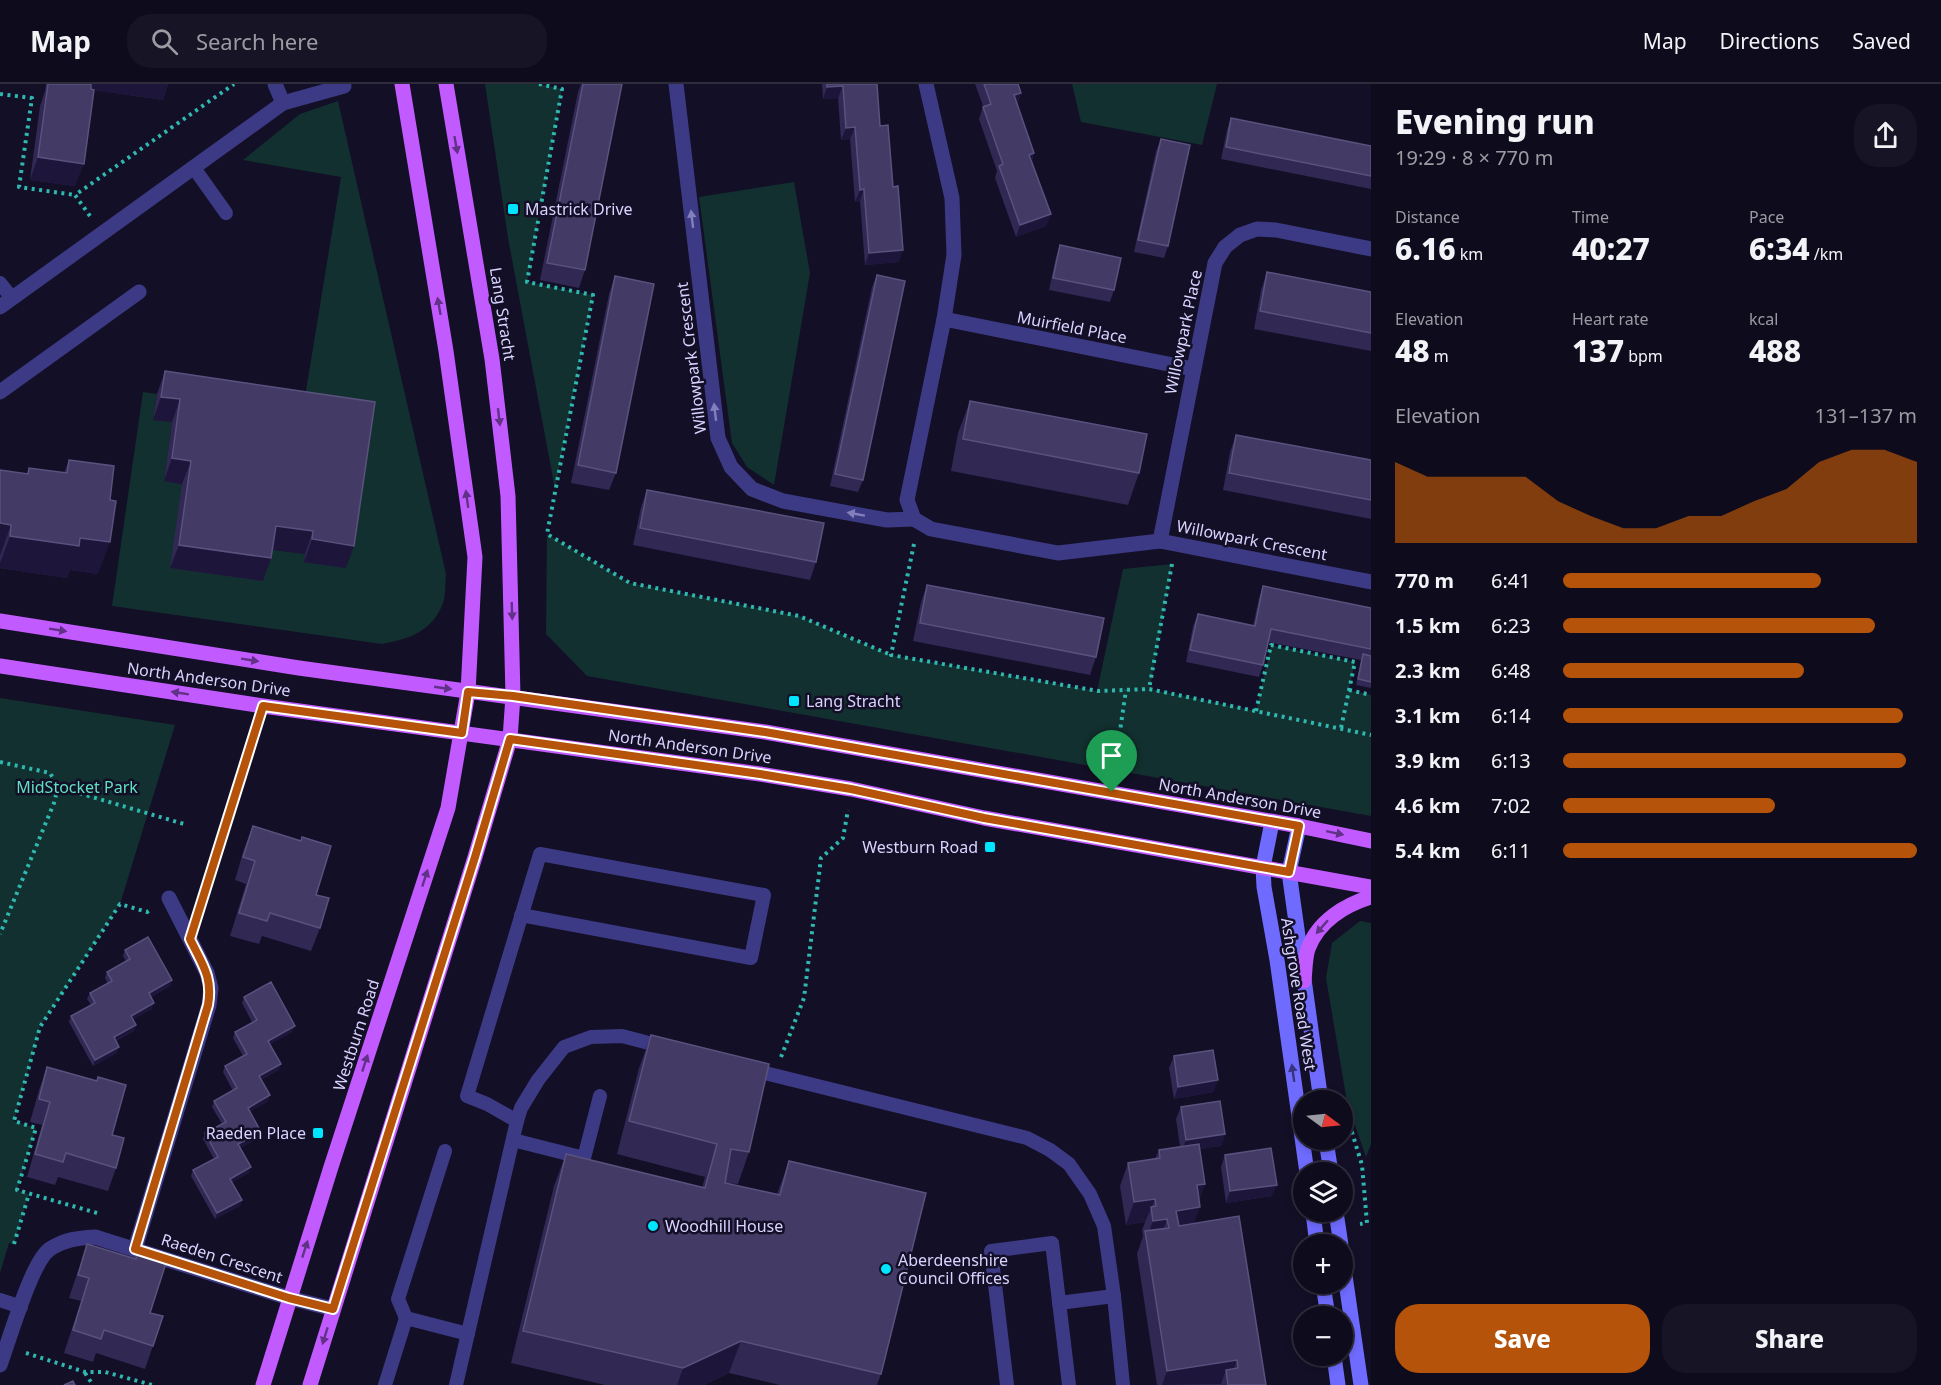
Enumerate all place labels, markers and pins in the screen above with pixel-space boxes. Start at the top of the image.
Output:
place label: Mastrick Drive [525,198,633,220]
marker: Mastrick Drive [506,202,520,216]
place label: Lang Stracht [806,690,901,712]
marker: Lang Stracht [787,694,801,708]
pin [1086,730,1137,792]
place label: Westburn Road [862,836,978,858]
marker: Westburn Road [983,840,997,854]
place label: Raeden Place [206,1122,306,1144]
marker: Raeden Place [311,1126,325,1140]
place label: Woodhill House [665,1215,783,1237]
marker: Woodhill House [646,1219,660,1233]
place label: Aberdeenshire Council Offices [898,1249,1010,1289]
marker: Aberdeenshire Council Offices [879,1262,893,1276]

